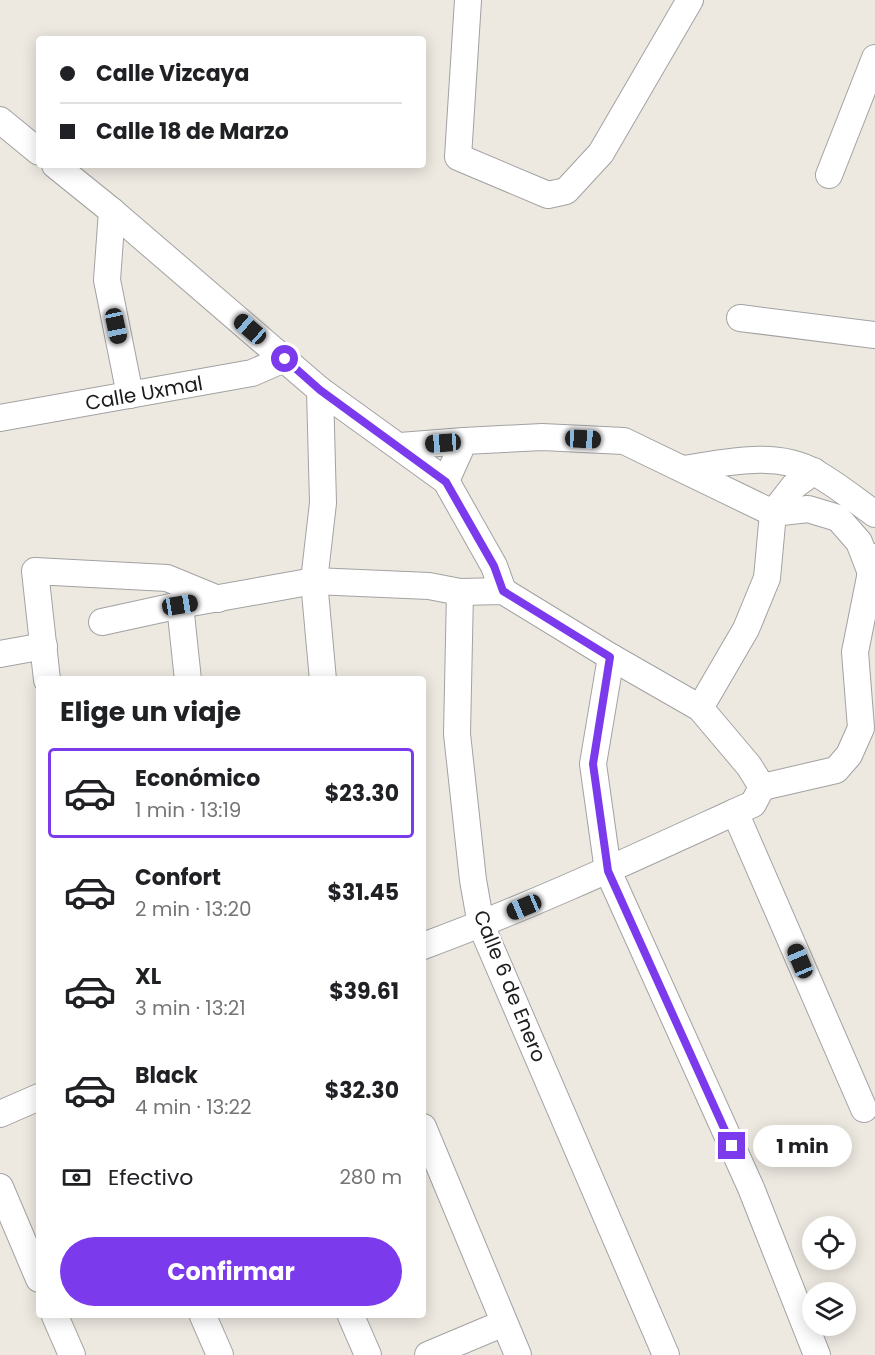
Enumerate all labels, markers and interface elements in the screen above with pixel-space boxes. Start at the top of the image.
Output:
text: Calle Vizcaya [96,58,249,89]
text: Calle 18 de Marzo [96,116,289,147]
car [103,307,129,345]
car [231,310,269,348]
route start [271,345,298,372]
street label: Calle Uxmal [83,369,205,417]
car [565,429,601,449]
car [424,433,462,453]
car [161,593,199,617]
text: Elige un viaje [60,693,241,730]
text: Económico [135,763,260,794]
icon: car [63,766,117,820]
text: $23.30 [325,778,399,809]
text: 1 min · 13:19 [135,796,241,824]
text: Confort [135,862,221,893]
icon: car [63,865,117,919]
text: $31.45 [328,877,399,908]
car [504,892,544,922]
text: 2 min · 13:20 [135,895,252,923]
street label: Calle 6 de Enero [467,906,553,1066]
car [785,941,815,981]
text: XL [135,961,161,992]
icon: car [63,964,117,1018]
text: $39.61 [329,976,399,1007]
text: 3 min · 13:21 [135,994,246,1022]
text: Black [135,1060,198,1091]
icon: car [63,1063,117,1117]
text: $32.30 [325,1075,399,1106]
text: 4 min · 13:22 [135,1093,252,1121]
callout: 1 min [753,1125,852,1167]
route end [718,1132,745,1159]
text: 1 min [776,1132,829,1160]
icon: cash [60,1161,93,1194]
text: Efectivo [108,1162,193,1193]
text: 280 m [339,1163,402,1191]
map controls [802,1216,856,1336]
button: locate [802,1216,856,1270]
button: Confirmar [60,1237,402,1306]
button: layers [802,1282,856,1336]

